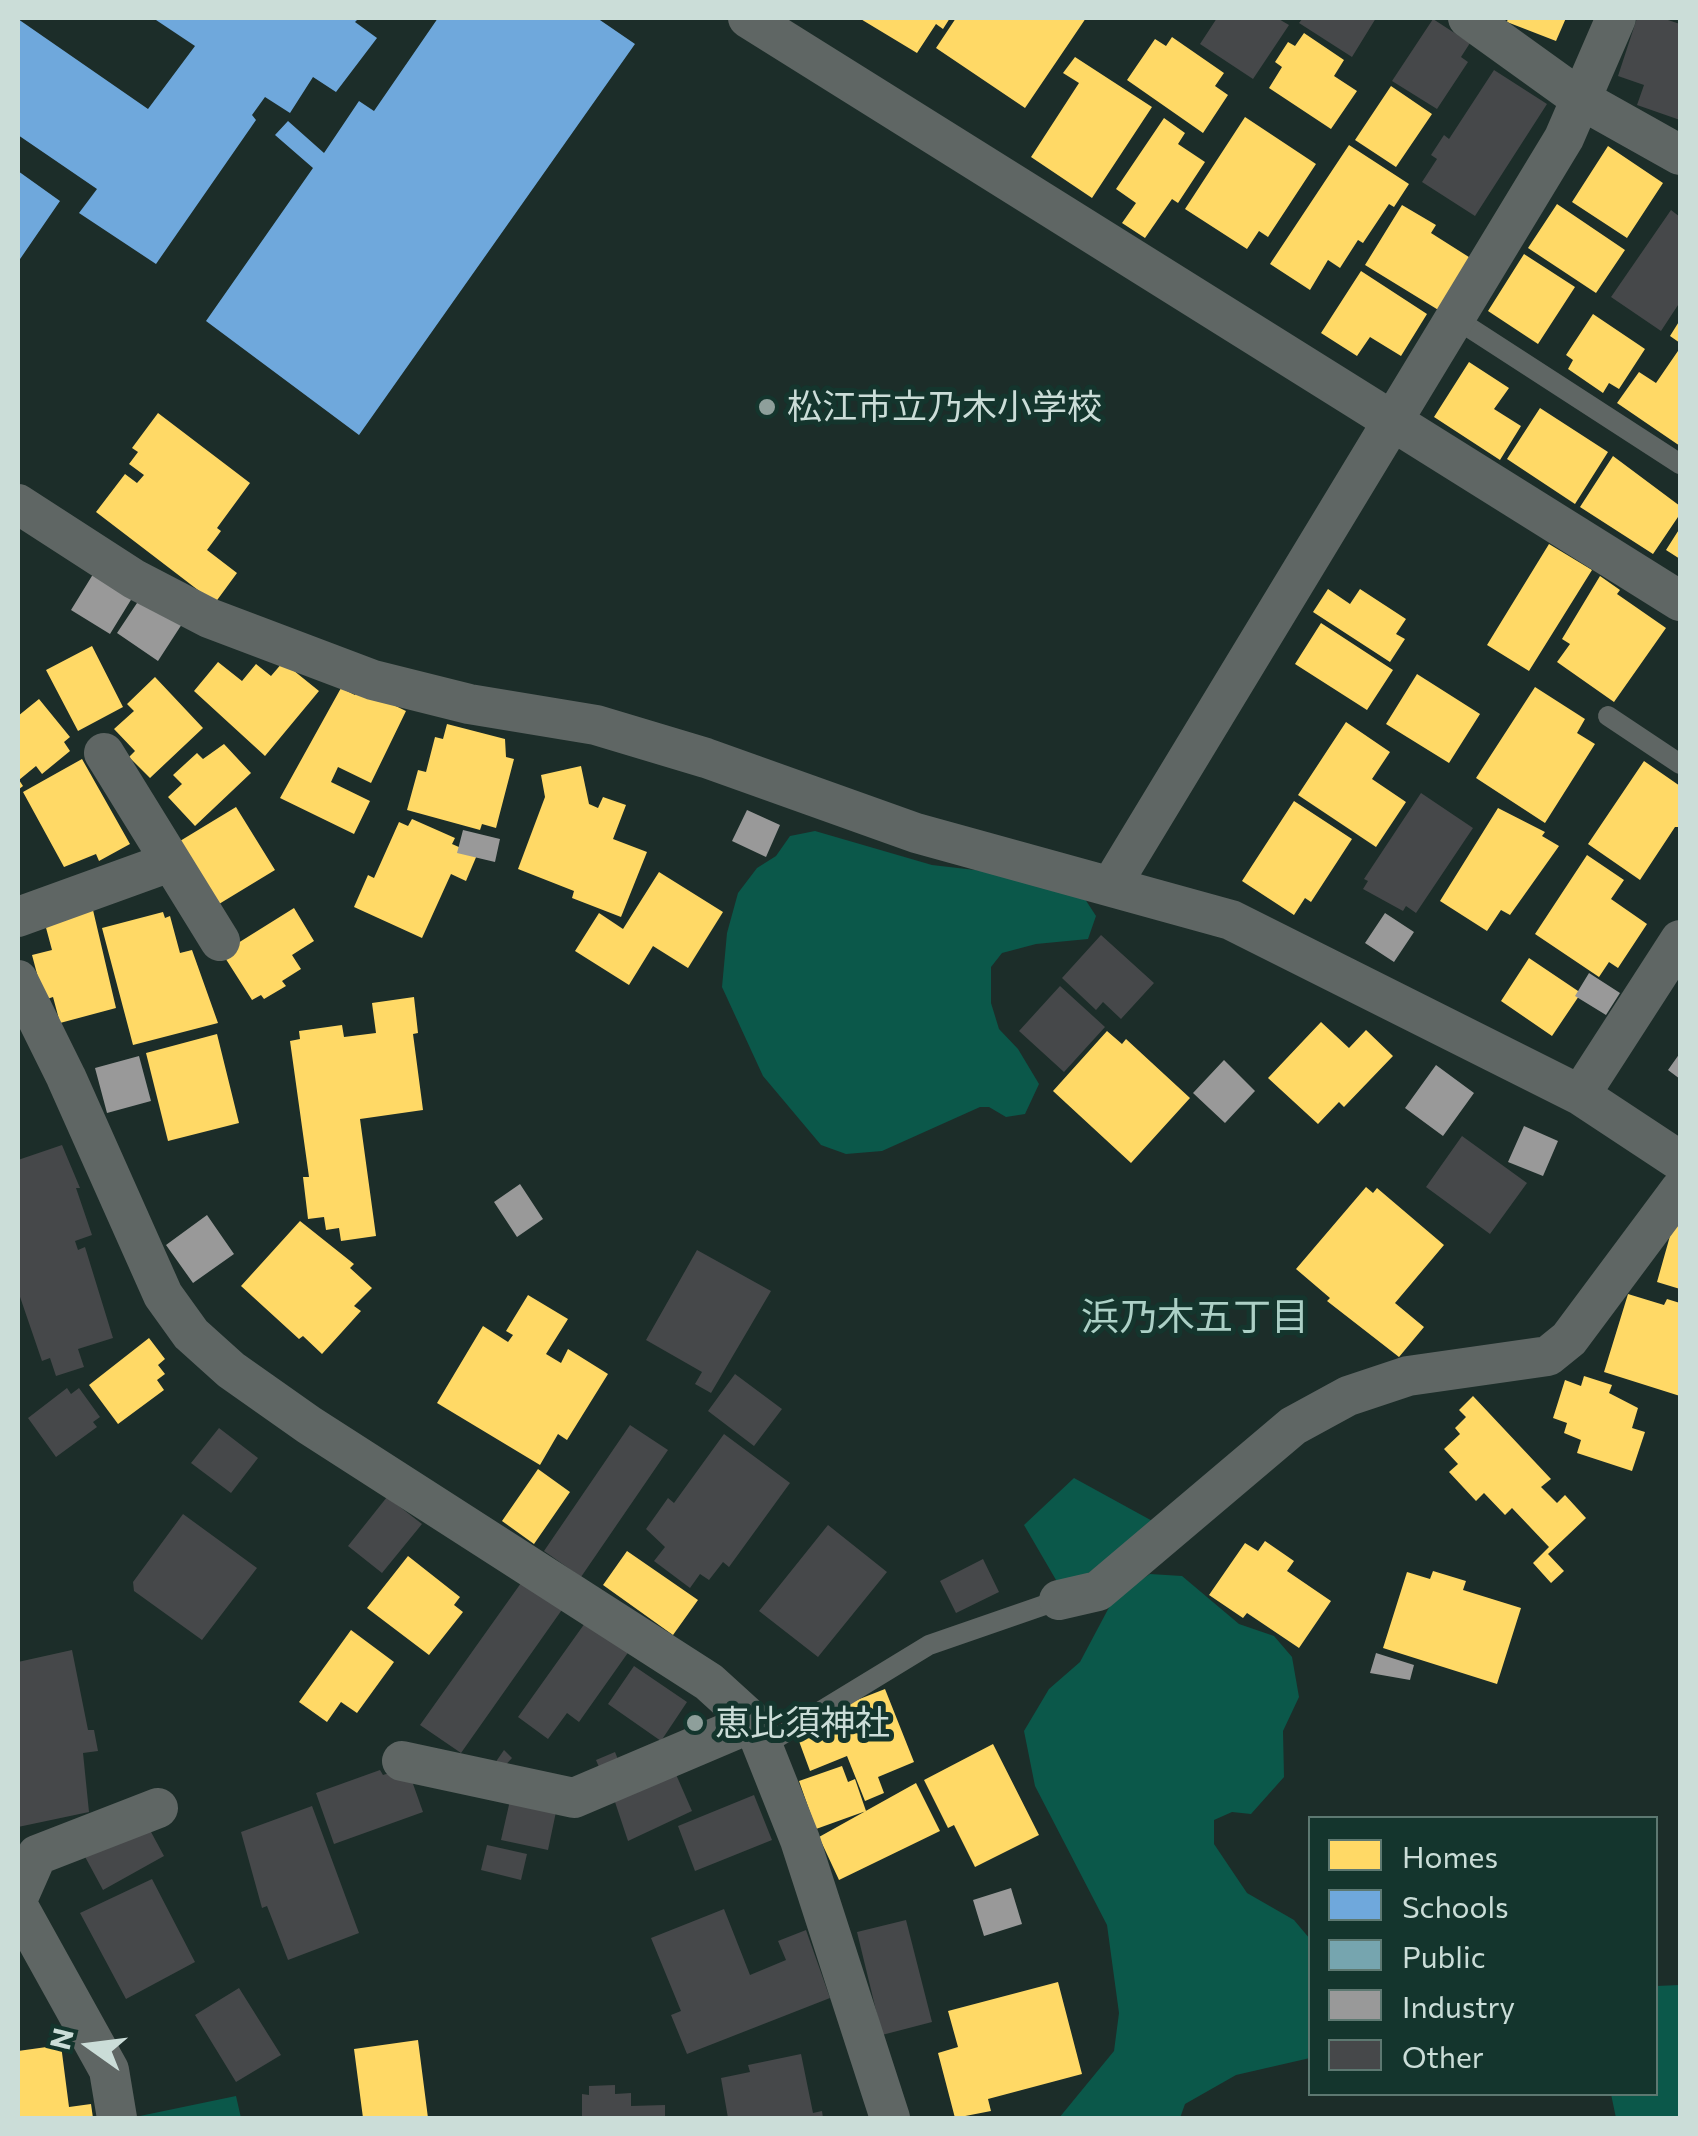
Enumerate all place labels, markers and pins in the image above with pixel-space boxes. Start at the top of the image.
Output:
place label: 松江市立乃木小学校 [787,386,1102,428]
marker: 松江市立乃木小学校 [756,396,778,418]
place label: 恵比須神社 [715,1702,890,1744]
marker: 恵比須神社 [684,1712,706,1734]

